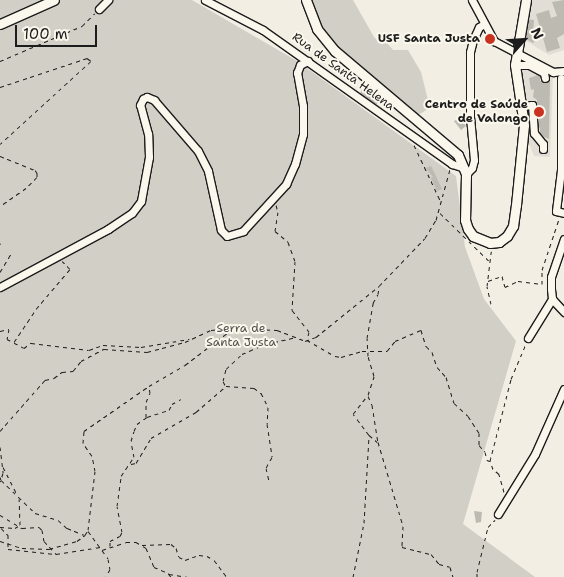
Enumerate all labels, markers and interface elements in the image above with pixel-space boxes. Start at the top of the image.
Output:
scale bar [18,15,100,47]
north arrow [499,15,549,65]
text: 100 m [23,24,68,44]
text: N [527,24,548,42]
street label: Rua de Santa Helena [289,30,397,114]
place label: USF Santa Justa [378,32,480,46]
marker: USF Santa Justa [484,33,496,45]
place label: Centro de Saúde de Valongo [425,98,528,126]
marker: Centro de Saúde de Valongo [532,105,546,119]
park label: Serra de Santa Justa [206,322,276,350]

